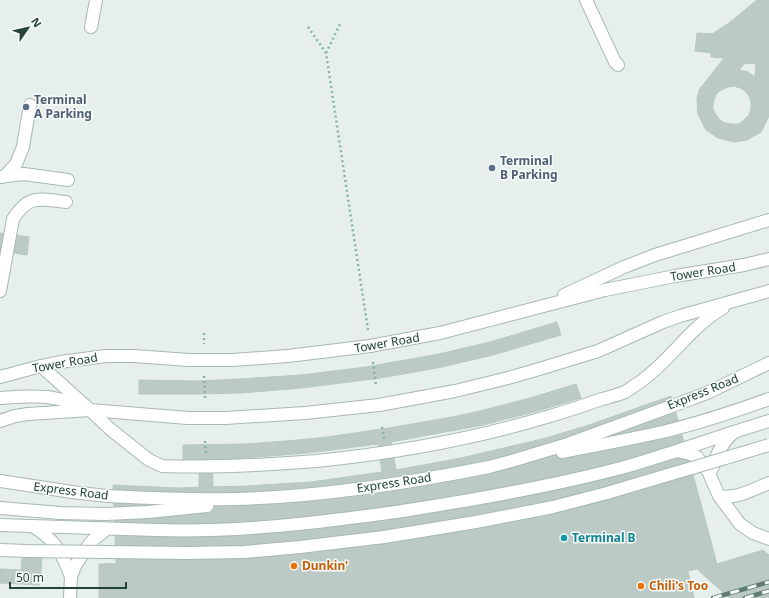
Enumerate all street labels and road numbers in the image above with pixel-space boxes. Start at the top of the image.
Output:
street label: Tower Road [669,258,737,285]
street label: Tower Road [353,328,421,357]
street label: Tower Road [31,348,99,377]
street label: Express Road [665,370,741,414]
street label: Express Road [355,468,432,497]
street label: Express Road [33,477,109,504]

